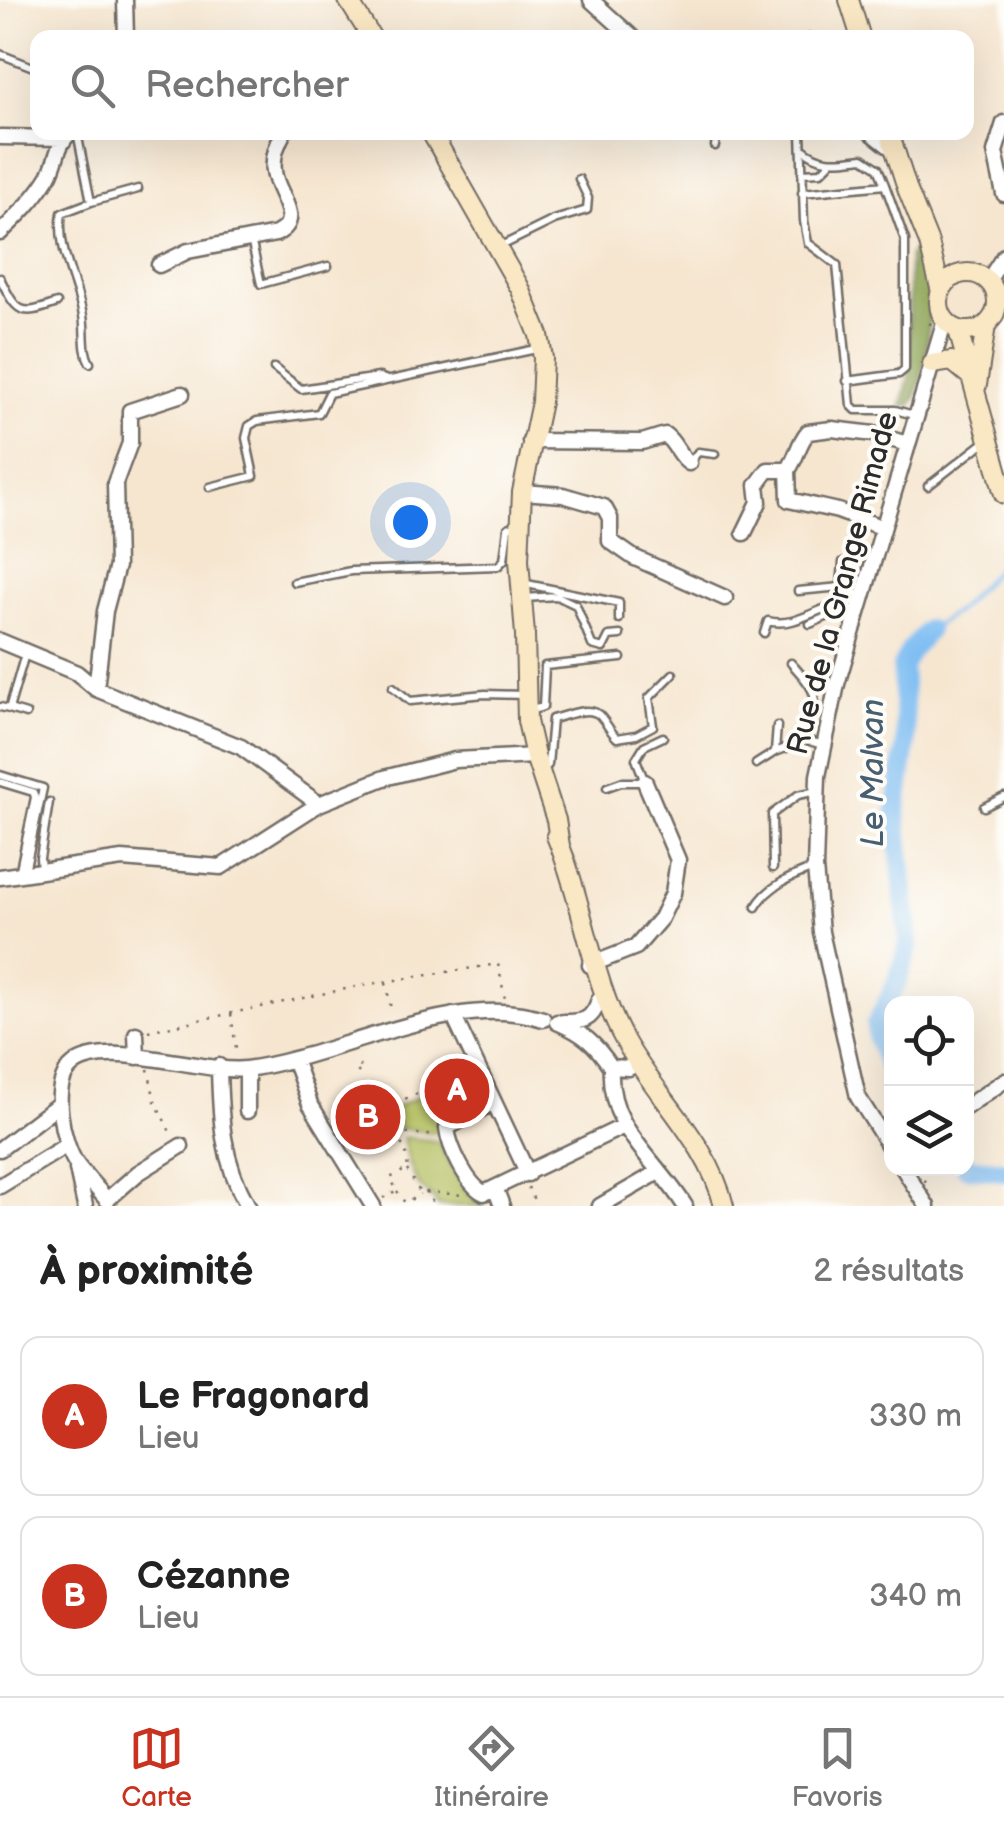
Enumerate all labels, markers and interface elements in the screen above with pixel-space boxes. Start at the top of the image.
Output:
search box [30,30,974,140]
icon: search [65,58,120,113]
text: Rechercher [145,63,349,108]
street label: Rue de la Grange Rimade [780,408,906,759]
your location [385,497,436,548]
water label: Le Malvan [854,699,893,847]
map controls [884,996,974,1176]
button: locate [884,996,974,1086]
pin: A [424,1054,490,1128]
pin: B [336,1080,400,1154]
button: layers [884,1086,974,1176]
text: À proximité [40,1246,253,1297]
text: 2 résultats [813,1252,964,1291]
text: Le Fragonard [137,1374,370,1419]
text: A [65,1397,84,1436]
text: 330 m [869,1397,962,1436]
text: Lieu [137,1419,200,1458]
text: Cézanne [137,1554,290,1599]
text: B [63,1577,86,1616]
text: 340 m [869,1577,962,1616]
text: Lieu [137,1599,200,1638]
tab: Carte [121,1721,192,1814]
tab: Itinéraire [434,1721,549,1814]
tab: Favoris [791,1721,883,1814]

